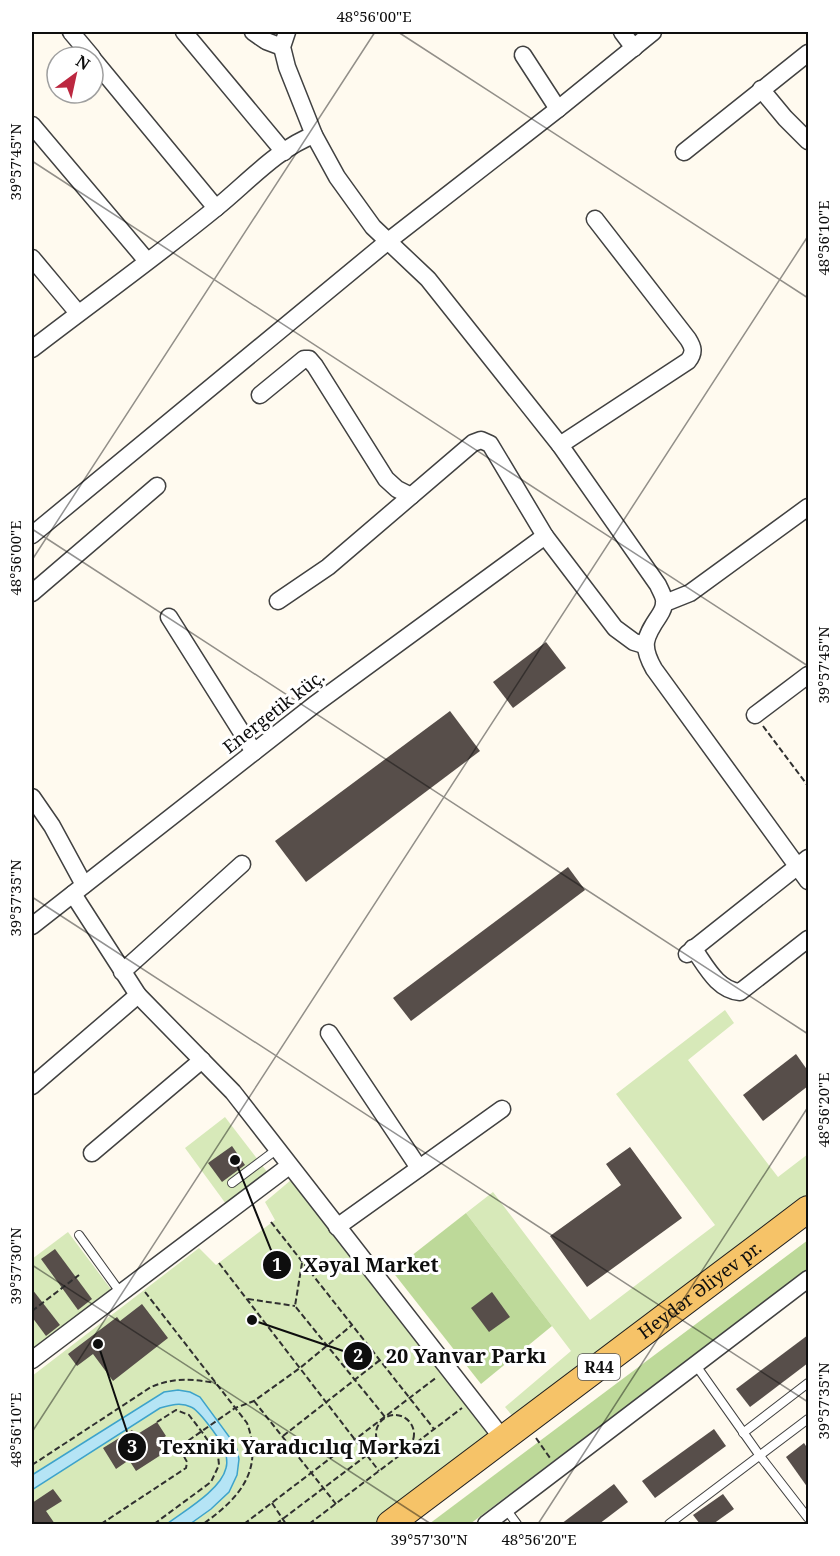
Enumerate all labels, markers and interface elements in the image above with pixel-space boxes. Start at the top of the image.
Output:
text: 48°56'00"E [336,6,412,26]
north arrow [45,45,105,105]
text: N [72,50,95,75]
text: 39°57'45"N [5,123,25,201]
text: 48°56'10"E [813,200,833,276]
text: 48°56'00"E [5,520,25,596]
text: 39°57'45"N [813,626,833,704]
street label: Energetik küç. [218,664,329,758]
text: 39°57'35"N [5,859,25,937]
text: 48°56'20"E [813,1072,833,1148]
text: 39°57'30"N [5,1227,25,1305]
street label: Heydər Əliyev pr. [633,1235,766,1344]
callout: Xəyal Market [262,1246,451,1284]
text: Xəyal Market [303,1251,439,1278]
text: 1 [272,1252,282,1276]
callout: 20 Yanvar Parkı [343,1337,558,1375]
text: 20 Yanvar Parkı [386,1342,546,1369]
text: 2 [353,1343,363,1367]
road number: R44 [578,1354,620,1380]
text: 39°57'35"N [813,1362,833,1440]
text: 48°56'10"E [5,1392,25,1468]
callout: Texniki Yaradıcılıq Mərkəzi [117,1428,452,1466]
text: Texniki Yaradıcılıq Mərkəzi [159,1433,441,1460]
text: 3 [127,1434,137,1458]
text: 39°57'30"N [390,1529,468,1549]
text: 48°56'20"E [501,1529,577,1549]

